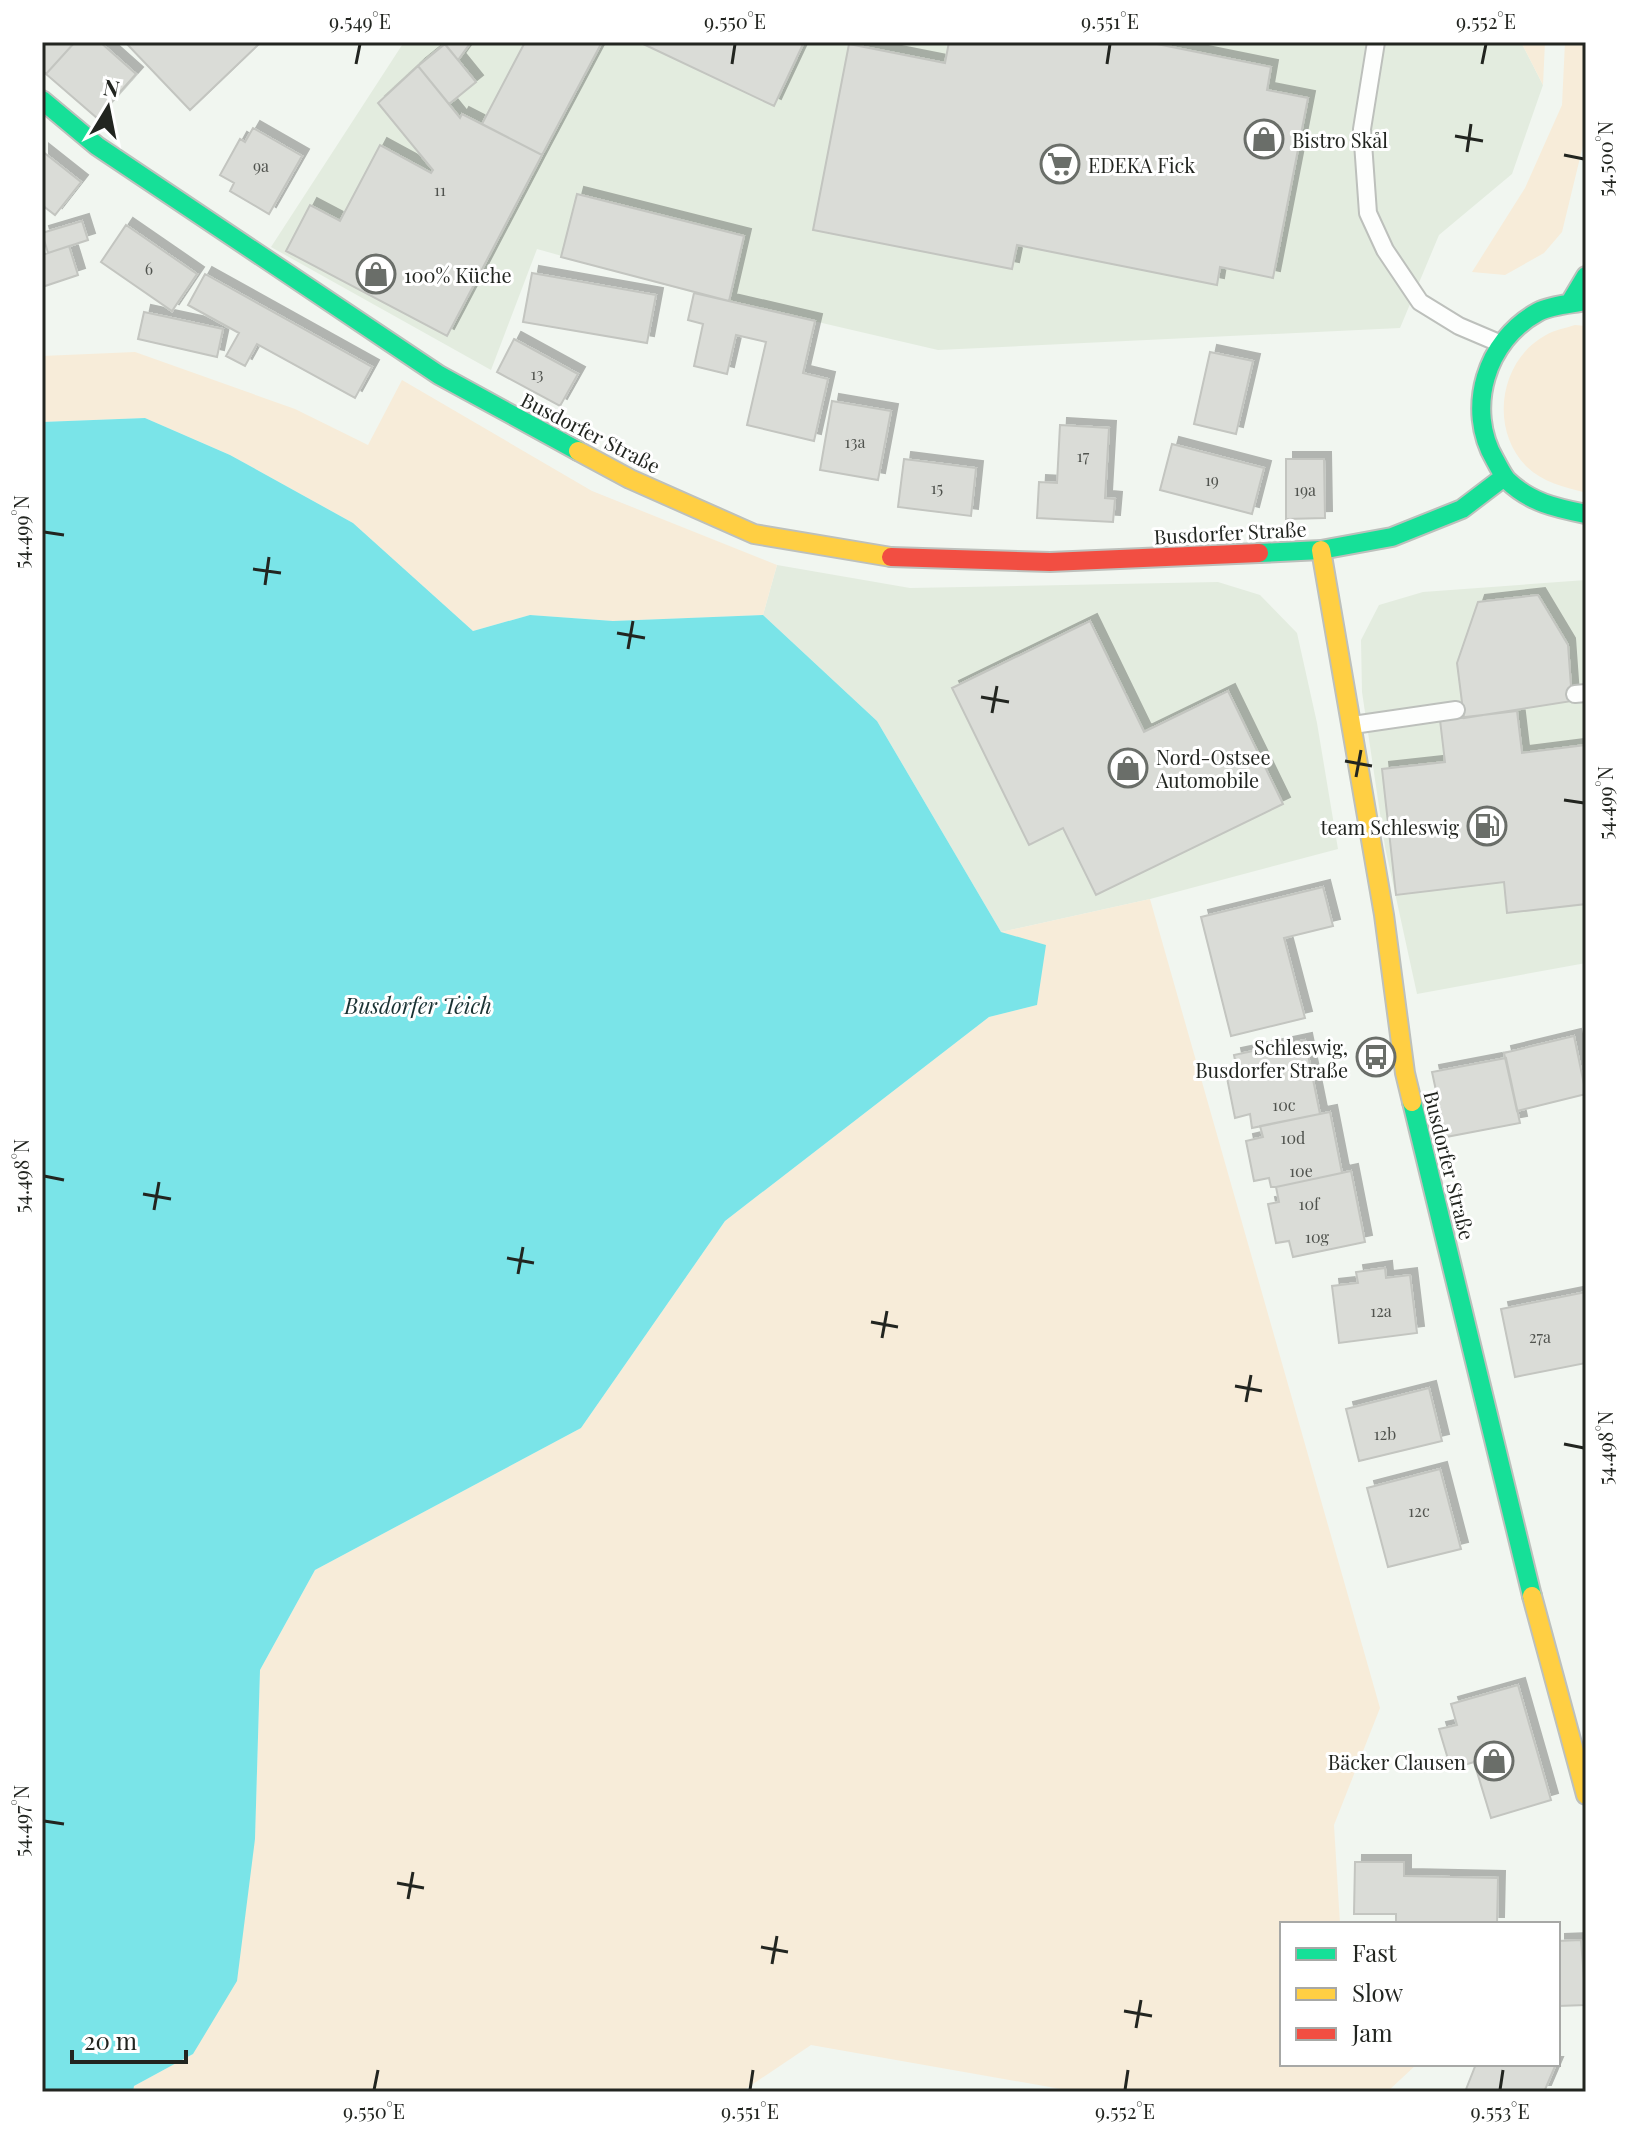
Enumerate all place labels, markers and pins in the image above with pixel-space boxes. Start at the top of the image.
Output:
shop icon: Bistro Skål [1243,118,1285,160]
place label: Bistro Skål [1292,126,1388,153]
supermarket icon: EDEKA Fick [1039,143,1081,185]
place label: EDEKA Fick [1088,151,1195,178]
shop icon: 100% Küche [355,253,397,295]
place label: 100% Küche [404,261,512,288]
place label: Nord-Ostsee Automobile [1155,743,1271,793]
shop icon: Nord-Ostsee Automobile [1107,747,1149,789]
fuel station icon: team Schleswig [1466,805,1508,847]
place label: team Schleswig [1320,813,1459,840]
place label: Schleswig, Busdorfer Straße [1195,1033,1348,1083]
bus stop icon: Schleswig, Busdorfer Straße [1355,1036,1397,1078]
shop icon: Bäcker Clausen [1473,1740,1515,1782]
place label: Bäcker Clausen [1328,1748,1466,1775]

